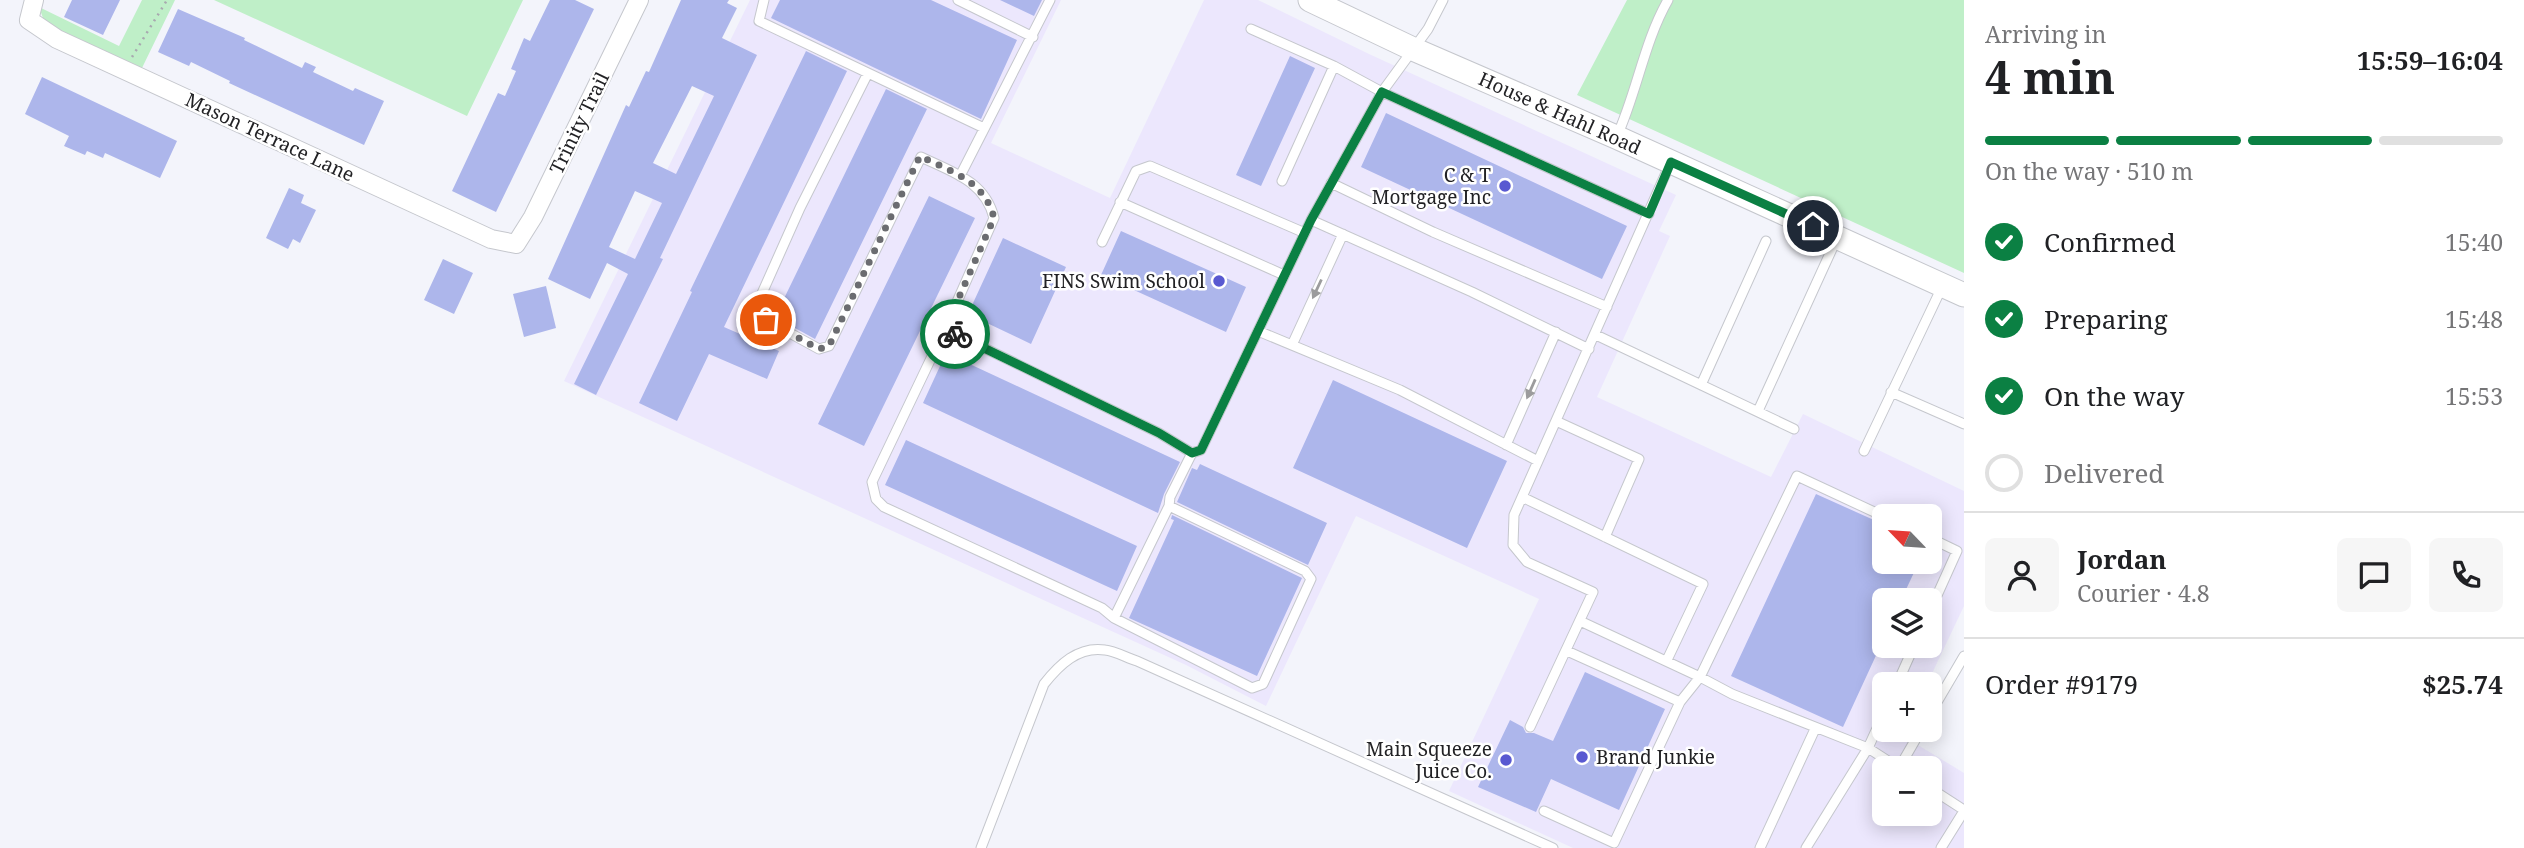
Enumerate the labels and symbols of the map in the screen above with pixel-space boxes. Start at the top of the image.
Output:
street label: House & Hahl Road [1475,65,1646,161]
street label: Trinity Trail [543,68,615,178]
street label: Mason Terrace Lane [181,86,359,188]
place label: C & T Mortgage Inc [1372,162,1491,210]
marker: C & T Mortgage Inc [1497,178,1513,194]
pin [1783,196,1843,256]
place label: FINS Swim School [1042,268,1205,294]
marker: FINS Swim School [1211,273,1227,289]
one-way arrow [1311,279,1323,299]
pin [736,290,796,350]
courier [920,299,990,369]
one-way arrow [1525,378,1536,399]
north arrow [1872,504,1942,574]
place label: Main Squeeze Juice Co. [1366,736,1492,784]
place label: Brand Junkie [1596,744,1715,770]
marker: Brand Junkie [1574,749,1590,765]
marker: Main Squeeze Juice Co. [1498,752,1514,768]

